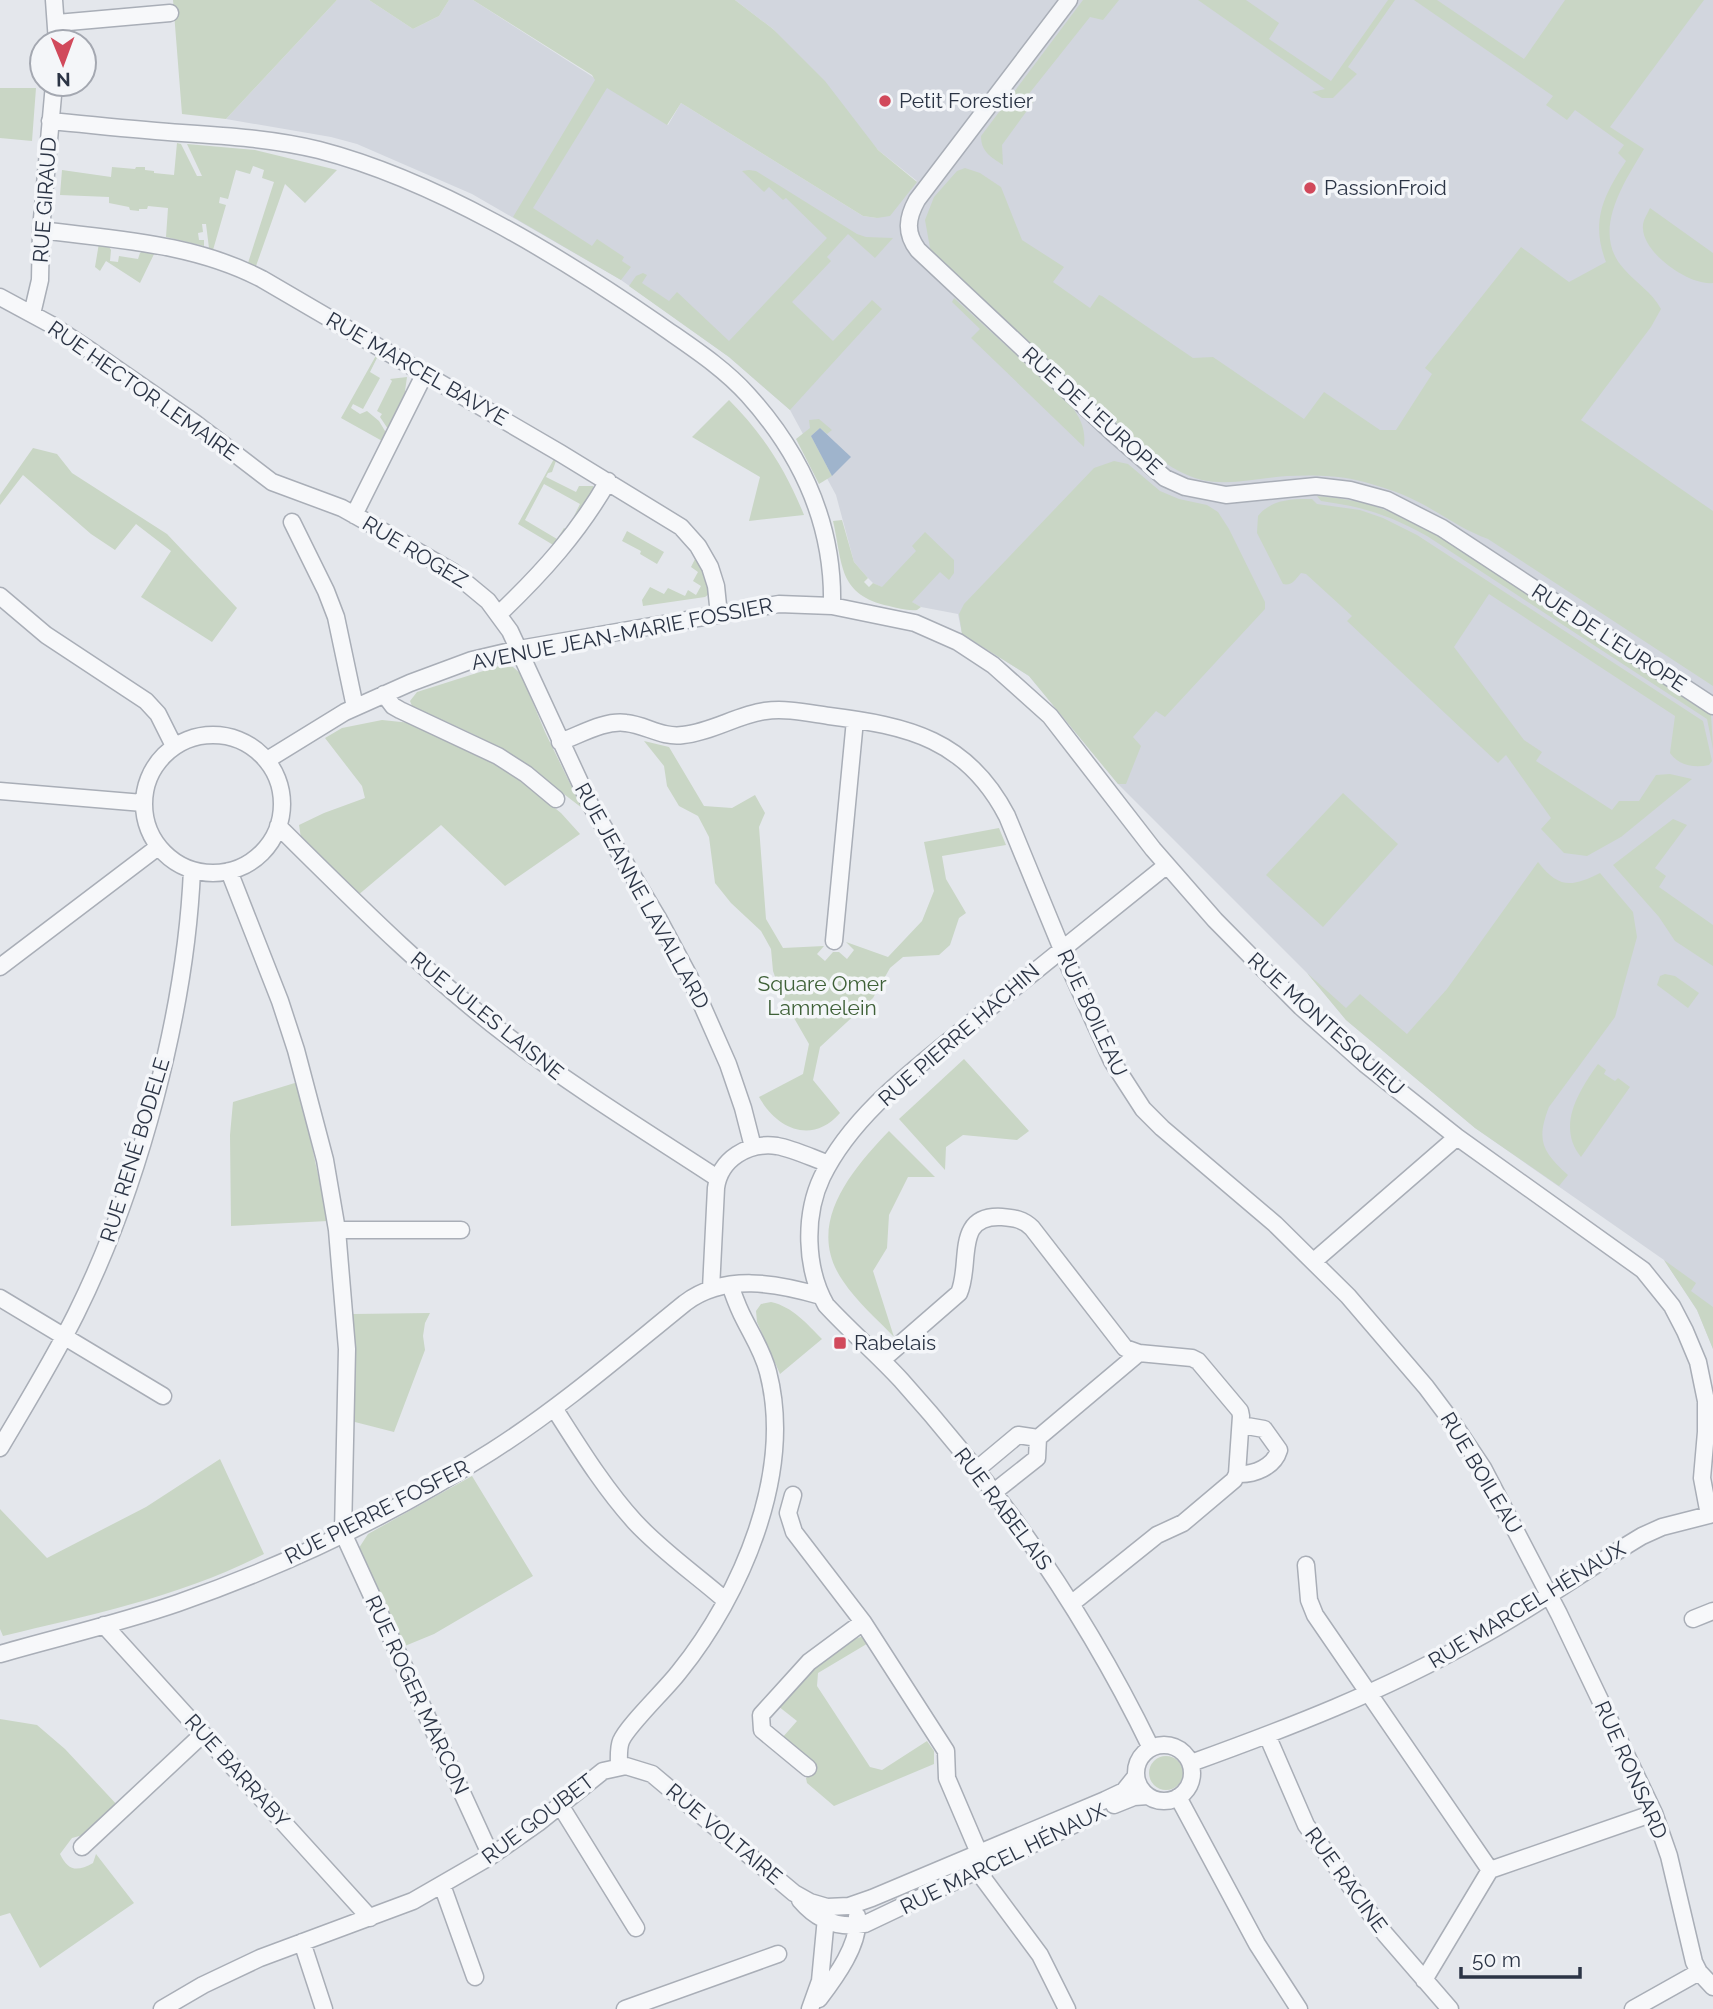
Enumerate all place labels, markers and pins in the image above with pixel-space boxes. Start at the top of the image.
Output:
place label: Petit Forestier [899,88,1034,113]
marker: Petit Forestier [877,93,893,109]
place label: PassionFroid [1324,175,1447,200]
marker: PassionFroid [1302,180,1318,196]
place label: Rabelais [854,1330,936,1355]
marker: Rabelais [832,1335,848,1351]

